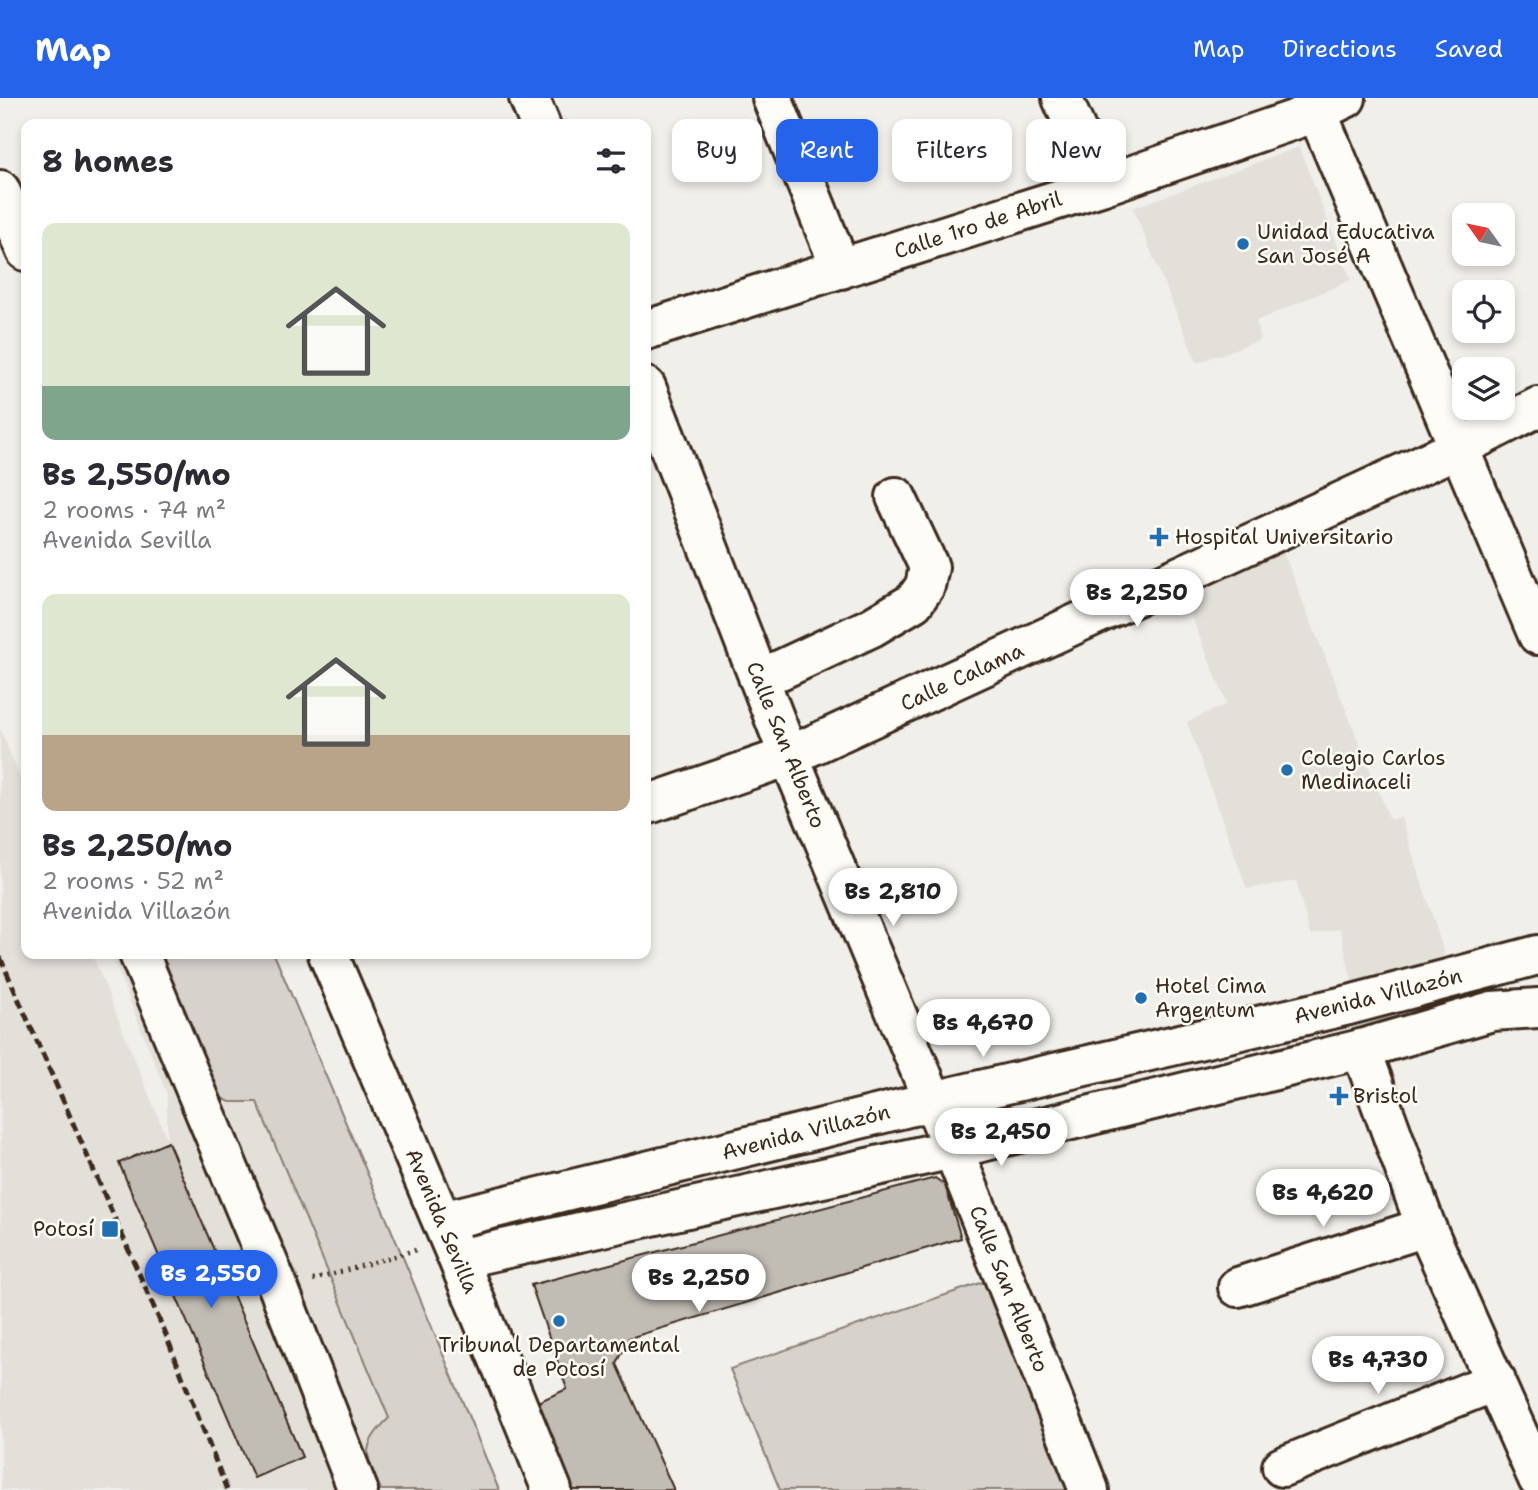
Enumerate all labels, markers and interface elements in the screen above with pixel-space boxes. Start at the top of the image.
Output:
text: Map [35,27,111,72]
text: Map [1193,33,1244,65]
text: Directions [1282,33,1397,65]
text: Saved [1435,33,1503,65]
chip: Buy [672,119,762,182]
chip: Rent [776,119,878,182]
chip: Filters [892,119,1012,182]
chip: New [1026,119,1126,182]
text: 8 homes [42,141,174,182]
icon: filters [592,142,630,180]
street label: Calle 1ro de Abril [891,184,1066,265]
north arrow [1452,203,1516,266]
map controls [1452,203,1515,420]
place label: Unidad Educativa San José A [1257,218,1435,270]
marker: Unidad Educativa San José A [1235,236,1251,252]
icon: home [273,268,399,394]
button: locate [1452,280,1515,343]
button: layers [1452,357,1515,420]
text: Bs 2,550/mo [42,454,231,495]
text: 2 rooms · 74 m² [42,495,226,525]
place label: Hospital Universitario [1175,523,1394,551]
text: Avenida Sevilla [42,525,212,555]
marker: Hospital Universitario [1149,527,1169,547]
pin: Bs 2,250 [1065,570,1209,629]
text: Bs 2,250 [1086,577,1188,607]
street label: Calle Calama [896,636,1028,718]
icon: home [273,639,399,765]
street label: Calle San Alberto [740,657,832,833]
place label: Colegio Carlos Medinaceli [1301,744,1446,796]
marker: Colegio Carlos Medinaceli [1279,762,1295,778]
text: Bs 2,250/mo [42,825,233,866]
text: 2 rooms · 52 m² [42,866,224,896]
pin: Bs 2,810 [821,868,965,928]
text: Bs 2,810 [844,876,942,906]
text: Avenida Villazón [42,896,231,926]
street label: Avenida Villazón [1291,962,1465,1030]
place label: Hotel Cima Argentum [1155,972,1266,1024]
marker: Hotel Cima Argentum [1133,990,1149,1006]
pin: Bs 4,670 [911,1000,1055,1059]
text: Bs 4,670 [932,1007,1034,1037]
place label: Bristol [1353,1082,1418,1110]
marker: Bristol [1331,1088,1347,1104]
street label: Avenida Villazón [719,1098,893,1166]
pin: Bs 2,450 [929,1108,1073,1168]
text: Bs 2,450 [951,1116,1051,1146]
street label: Avenida Sevilla [399,1144,485,1298]
pin: Bs 4,620 [1251,1170,1395,1229]
text: Bs 4,620 [1272,1177,1374,1207]
street label: Calle San Alberto [963,1201,1055,1377]
place label: Potosí [33,1215,94,1243]
marker: Potosí [100,1219,120,1239]
pin: Bs 2,550 [139,1250,283,1310]
pin: Bs 2,250 [627,1254,771,1314]
text: Bs 2,550 [161,1258,261,1288]
text: Bs 2,250 [648,1262,750,1292]
marker: Tribunal Departamental de Potosí [551,1313,567,1329]
place label: Tribunal Departamental de Potosí [438,1331,680,1383]
pin: Bs 4,730 [1306,1336,1450,1396]
text: Bs 4,730 [1328,1344,1428,1374]

